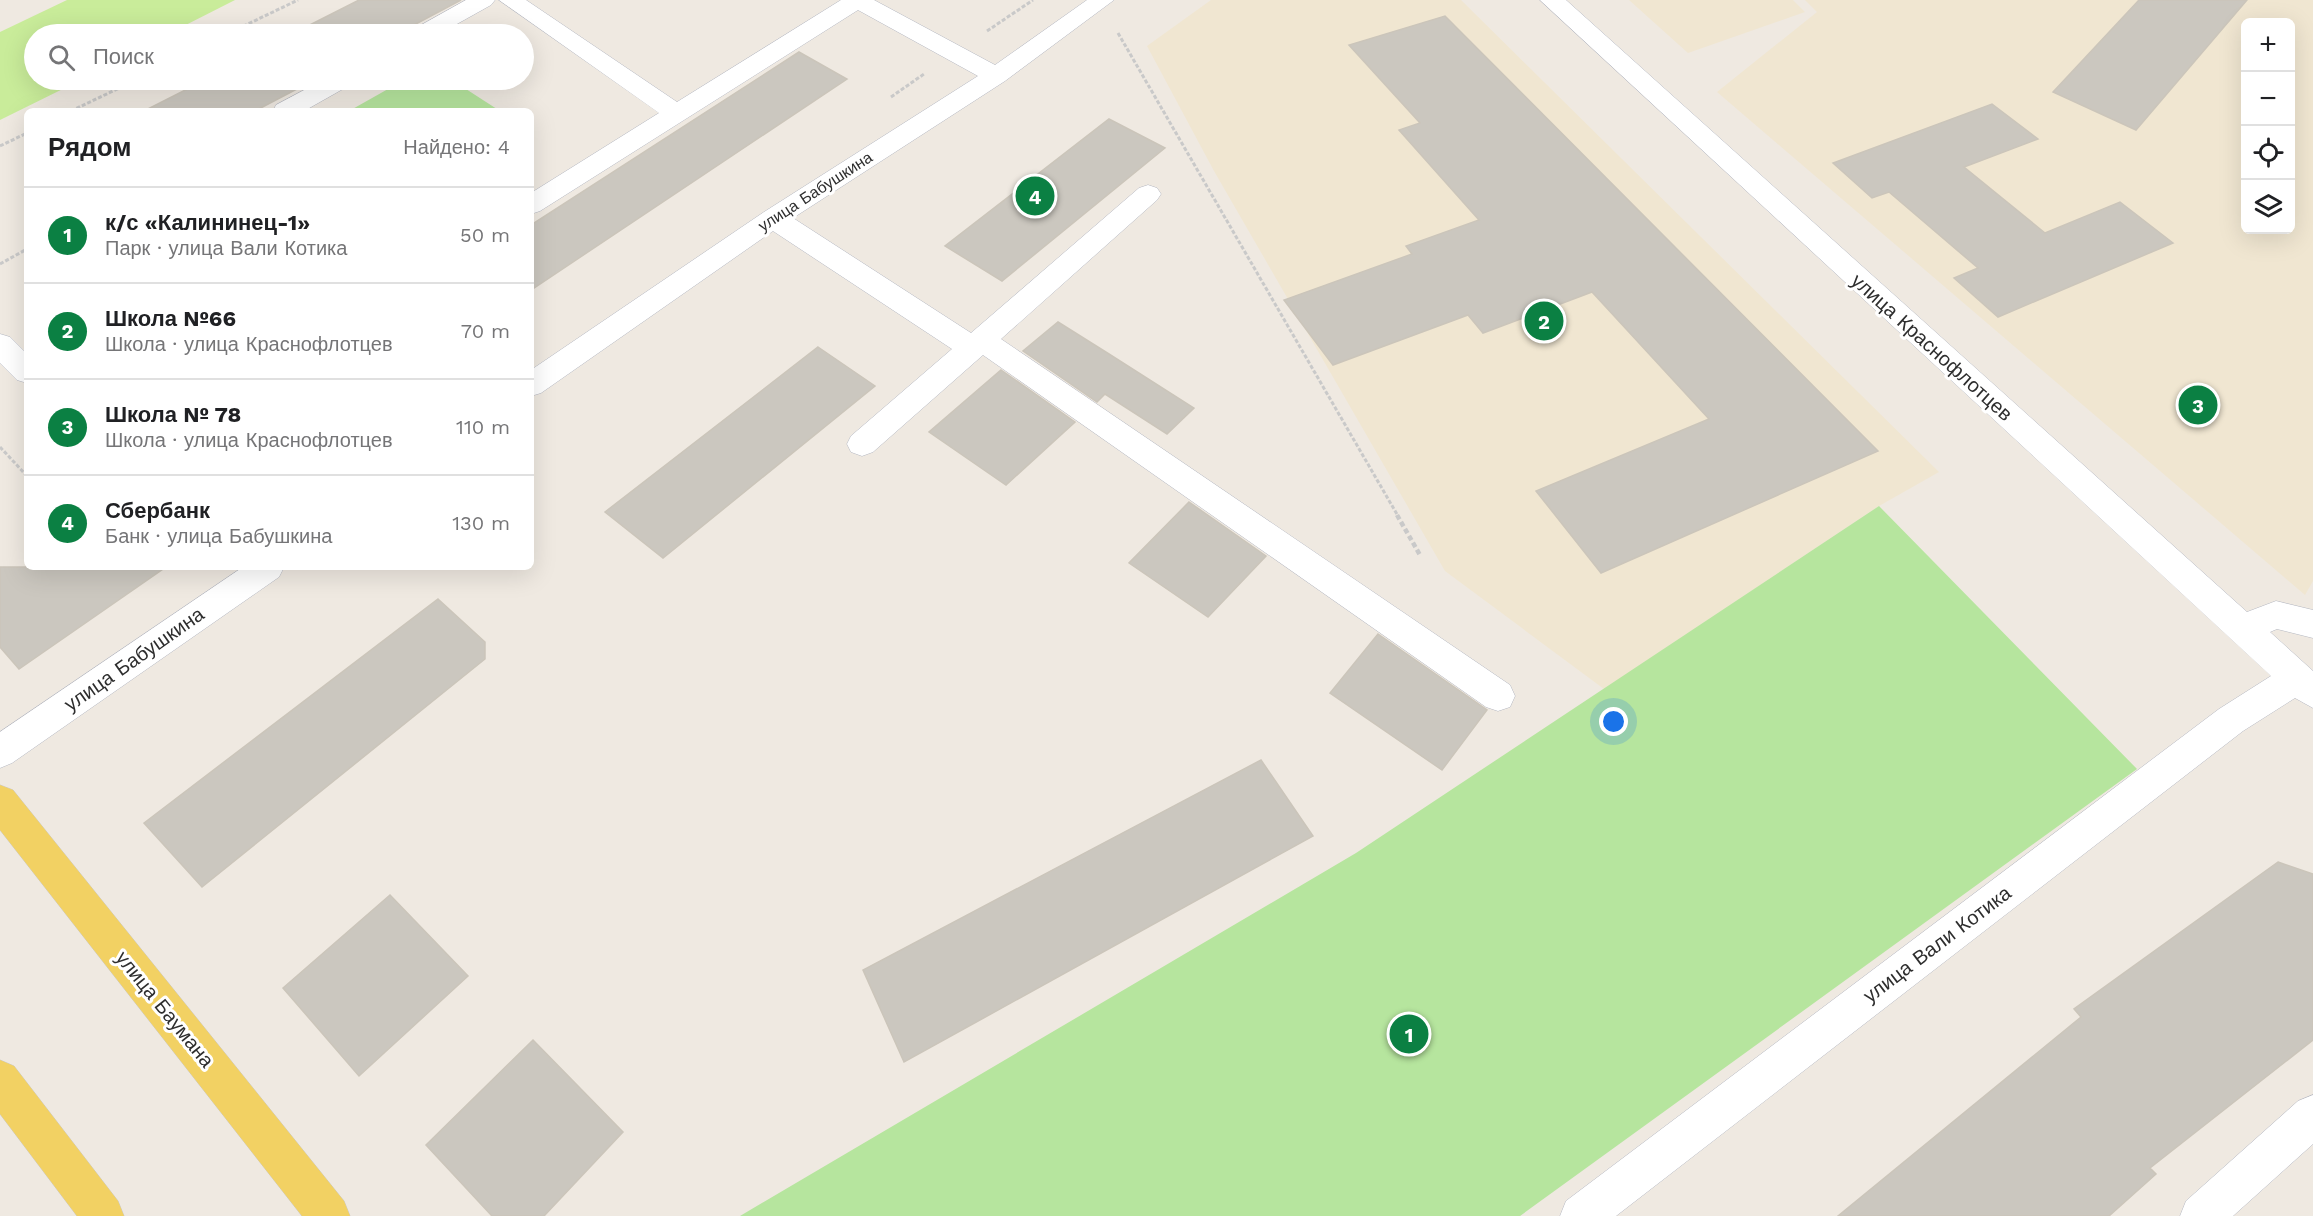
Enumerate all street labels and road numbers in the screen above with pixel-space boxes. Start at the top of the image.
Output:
street label: улица Бабушкина [755,147,876,235]
street label: улица Краснофлотцев [1846,268,2018,426]
street label: улица Бабушкина [59,601,209,716]
street label: улица Вали Котика [1858,880,2016,1007]
street label: улица Баумана [111,946,220,1073]

